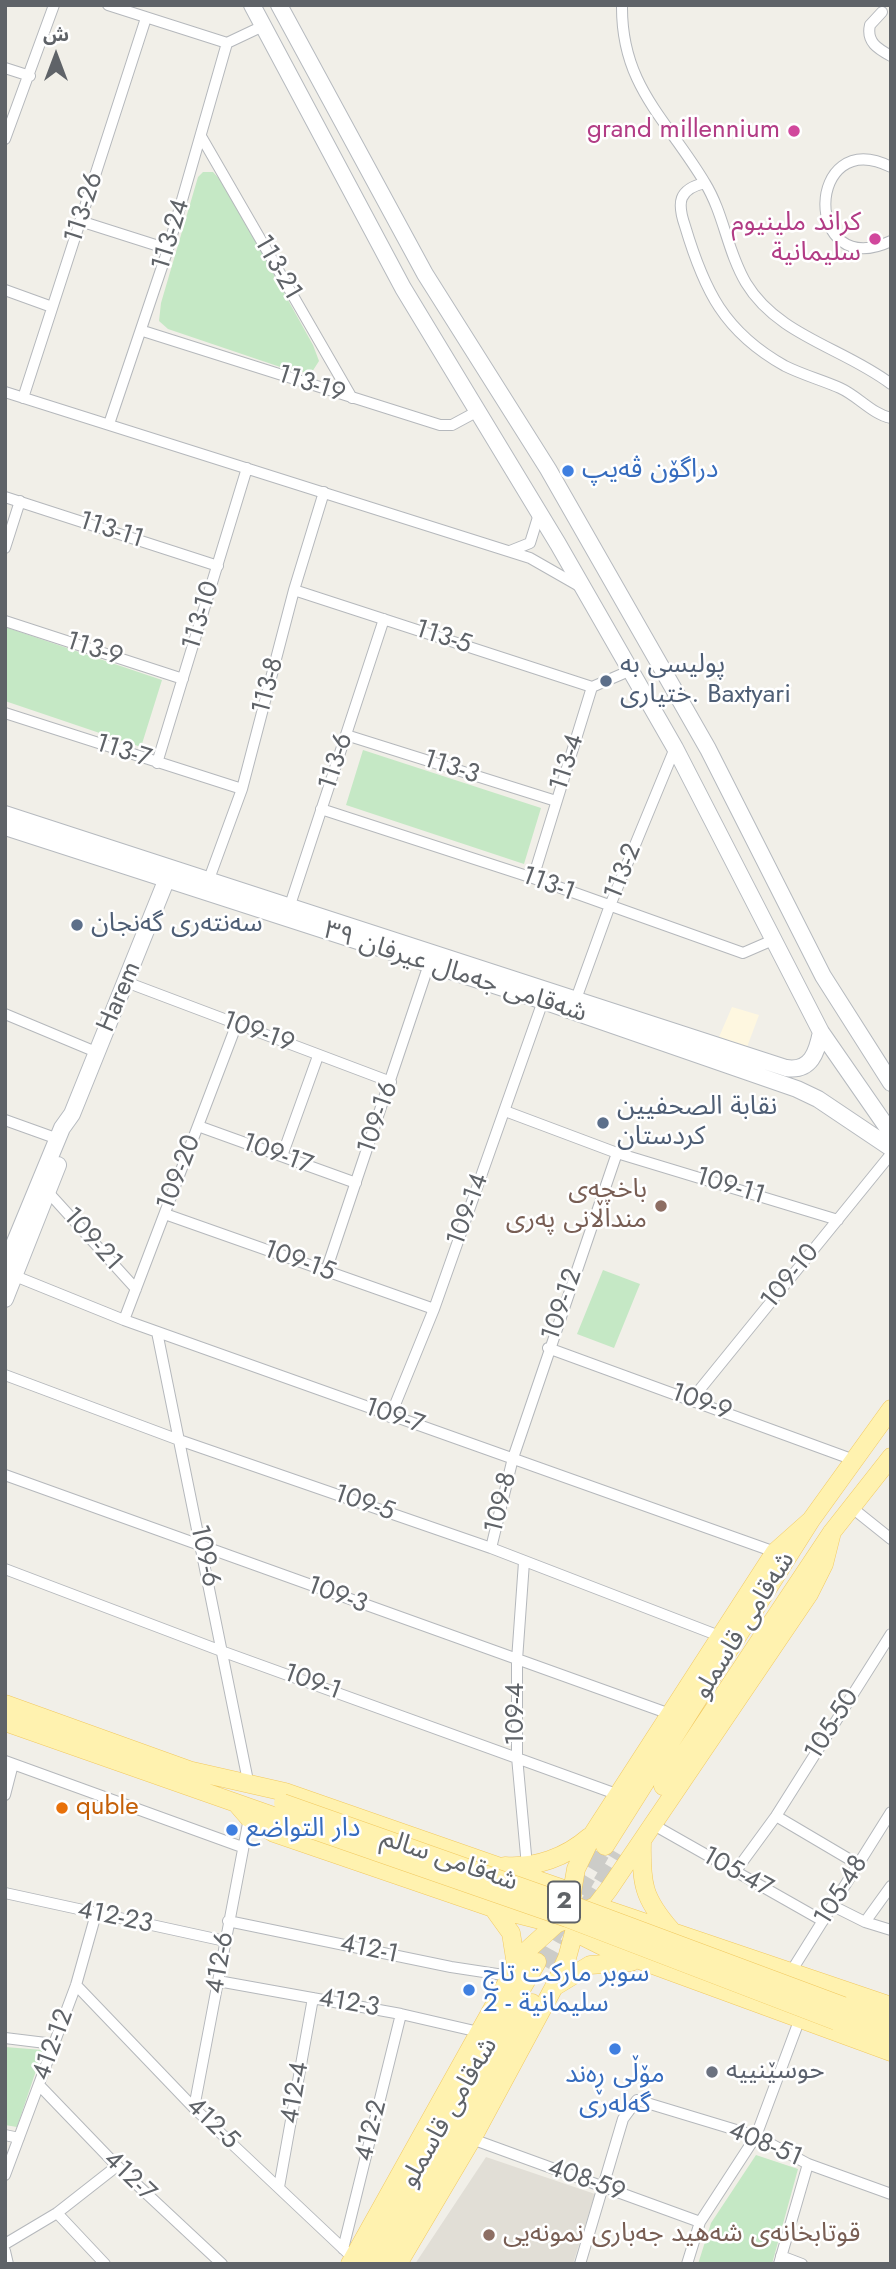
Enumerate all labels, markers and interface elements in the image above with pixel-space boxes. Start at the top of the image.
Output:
north arrow [21,21,91,91]
text: ش [43,21,69,48]
place label: grand millennium [587,115,780,147]
marker: grand millennium [786,123,802,139]
street label: 113-26 [59,169,111,247]
street label: 113-24 [146,196,198,274]
place label: كراند ملينيوم سليمانية [731,208,861,270]
street label: 113-21 [246,230,308,306]
marker: كراند ملينيوم سليمانية [867,231,883,247]
street label: 113-19 [273,359,349,411]
place label: دراگۆن ڤەیپ [582,455,719,487]
marker: دراگۆن ڤەیپ [560,463,576,479]
street label: 113-11 [75,506,147,556]
street label: 113-10 [177,578,227,654]
street label: 113-5 [411,614,475,662]
street label: 113-9 [62,626,126,674]
place label: پولیسی به ختیاری. Baxtyari [620,650,791,712]
street label: 113-8 [247,654,291,718]
marker: پولیسی به ختیاری. Baxtyari [598,673,614,689]
street label: 113-7 [91,728,155,776]
street label: 113-6 [313,730,361,794]
street label: 113-4 [544,730,592,796]
street label: 113-3 [419,744,483,792]
street label: 113-2 [599,839,649,905]
street label: 113-1 [517,861,579,909]
place label: سەنتەری گەنجان [91,909,263,941]
street label: شەقامی جەمال عیرفان ٣٩ [320,916,590,1030]
marker: سەنتەری گەنجان [69,917,85,933]
street label: Harem [91,957,149,1037]
street label: 109-19 [218,1006,298,1060]
street label: 109-16 [352,1078,406,1158]
place label: نقابة الصحفیین کردستان [617,1092,777,1154]
marker: نقابة الصحفیین کردستان [595,1115,611,1131]
street label: 109-17 [237,1128,317,1182]
street label: 109-20 [151,1131,209,1215]
street label: 109-11 [691,1162,769,1212]
street label: 109-14 [442,1170,496,1250]
place label: باخچەی منداڵانی پەری [506,1175,647,1236]
marker: باخچەی منداڵانی پەری [653,1198,669,1214]
street label: 109-21 [56,1202,128,1278]
street label: 109-15 [259,1235,339,1289]
street label: 109-10 [755,1238,827,1316]
street label: 109-12 [536,1265,590,1345]
street label: 109-9 [666,1378,736,1428]
street label: 109-7 [360,1392,428,1442]
street label: 109-8 [479,1469,525,1537]
street label: 109-5 [329,1479,399,1529]
street label: 109-6 [182,1522,226,1590]
street label: شەقامی قاسملو [687,1547,803,1705]
street label: 109-3 [303,1571,371,1621]
street label: 109-1 [279,1658,345,1708]
street label: 109-4 [501,1683,533,1745]
street label: 105-50 [799,1684,867,1766]
place label: quble [76,1792,139,1824]
marker: quble [54,1800,70,1816]
place label: دار التواضع [246,1814,360,1846]
marker: دار التواضع [224,1822,240,1838]
street label: شەقامی سالم [377,1823,521,1899]
street label: 105-47 [696,1841,778,1905]
street label: 105-48 [808,1850,876,1932]
road number: 2 [548,1882,580,1923]
street label: 412-23 [75,1895,155,1941]
street label: 412-1 [337,1929,401,1971]
street label: 412-6 [200,1930,242,1996]
place label: سوبر ماركت تاج 2 - سليمانية [483,1959,649,2021]
marker: سوبر ماركت تاج 2 - سليمانية [461,1982,477,1998]
street label: 412-3 [316,1983,382,2025]
street label: 412-12 [27,2005,81,2085]
street label: شەقامی قاسملو [395,2033,505,2193]
marker: مۆڵی ڕەند گەلەری [607,2041,623,2057]
place label: حوسێنییە [726,2056,825,2088]
street label: 412-4 [275,2060,317,2126]
place label: مۆڵی ڕەند گەلەری [565,2060,665,2122]
marker: حوسێنییە [704,2064,720,2080]
street label: 412-5 [179,2091,245,2157]
street label: 412-2 [349,2097,395,2165]
street label: 408-51 [724,2116,806,2174]
street label: 412-7 [96,2145,162,2209]
street label: 408-59 [543,2153,629,2209]
place label: قوتابخانەی شەهید جەباری نمونەیی [503,2219,860,2251]
marker: قوتابخانەی شەهید جەباری نمونەیی [481,2227,497,2243]

